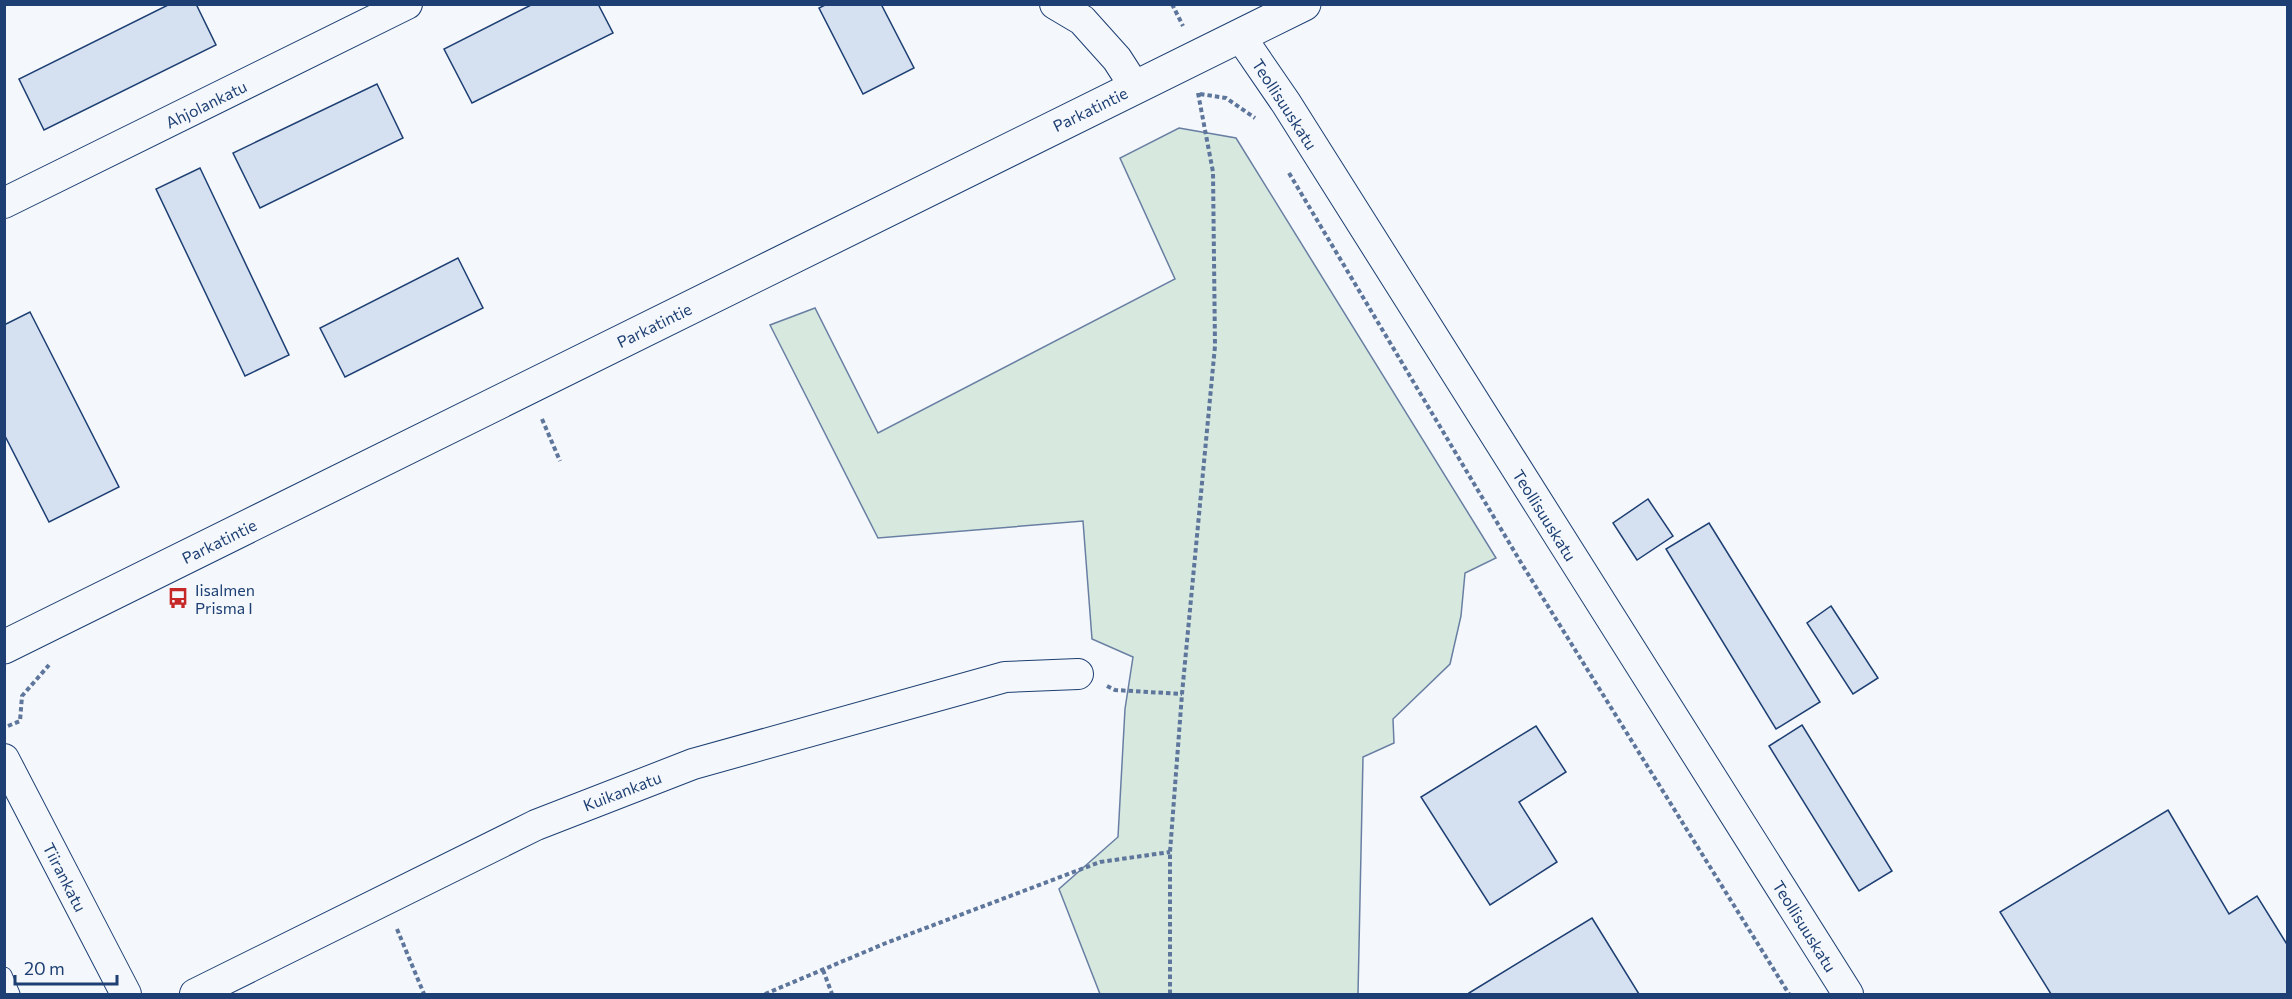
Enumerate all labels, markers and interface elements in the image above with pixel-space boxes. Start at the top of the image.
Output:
street label: Teollisuuskatu [1249,55,1321,153]
street label: Ahjolankatu [162,76,250,132]
street label: Parkatintie [1050,83,1130,135]
street label: Parkatintie [614,299,694,351]
street label: Teollisuuskatu [1509,466,1581,564]
street label: Parkatintie [179,515,259,567]
place label: Iisalmen Prisma I [195,580,255,617]
bus stop icon: Iisalmen Prisma I [166,586,190,610]
street label: Kuikankatu [580,767,664,815]
street label: Tiirankatu [40,839,90,915]
street label: Teollisuuskatu [1769,877,1841,975]
scale bar [15,948,117,986]
text: 20 m [24,957,65,979]

